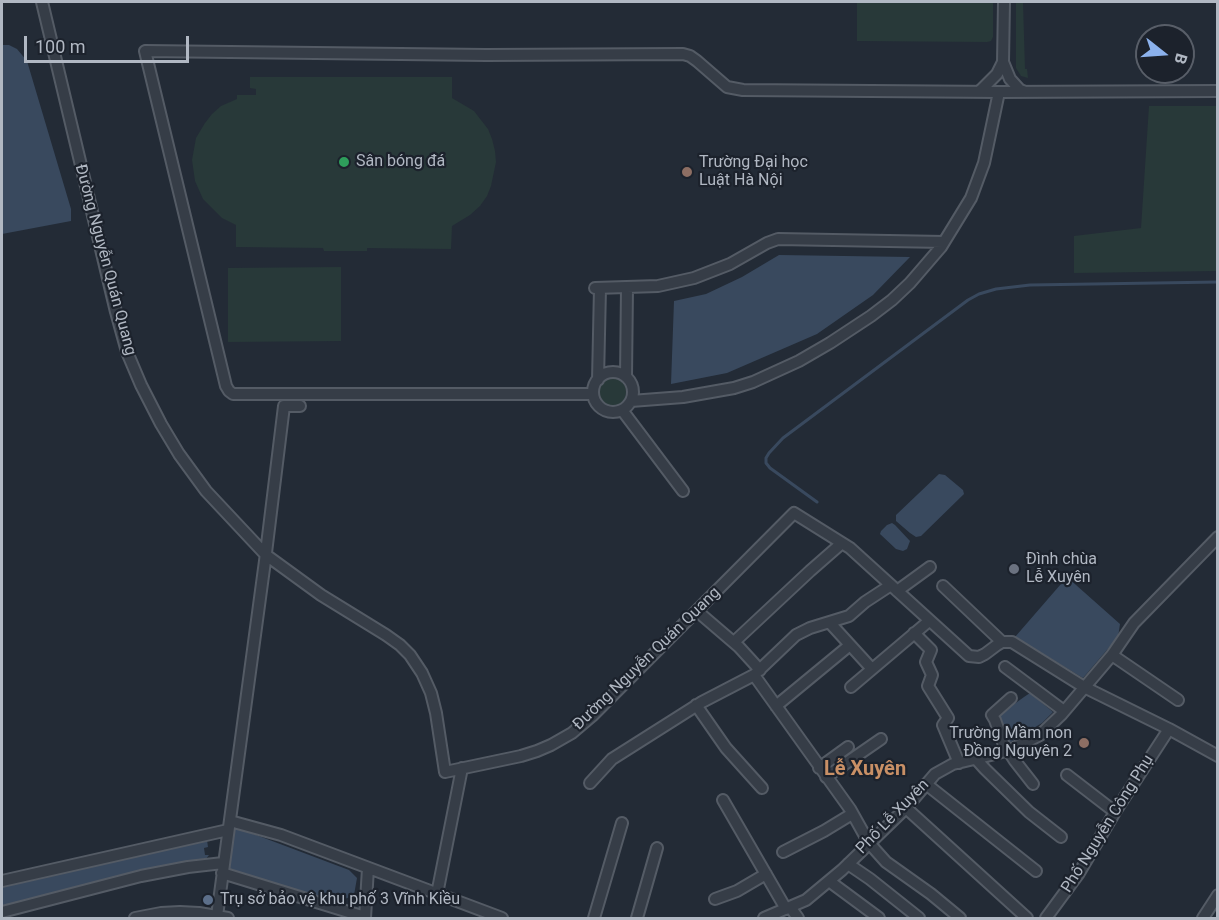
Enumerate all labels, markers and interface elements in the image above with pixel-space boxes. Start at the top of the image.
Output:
scale bar [27,24,192,62]
north arrow [1135,24,1195,84]
text: 100 m [35,36,86,57]
text: B [1170,51,1191,66]
place label: Sân bóng đá [356,152,445,172]
place label: Trường Đại học Luật Hà Nội [699,153,808,191]
marker: Sân bóng đá [337,155,351,169]
street label: Đường Nguyễn Quán Quang [70,162,140,358]
marker: Trường Đại học Luật Hà Nội [680,165,694,179]
place label: Đình chùa Lễ Xuyên [1026,550,1097,588]
marker: Đình chùa Lễ Xuyên [1007,562,1021,576]
street label: Đường Nguyễn Quán Quang [569,584,725,734]
place label: Trường Mầm non Đồng Nguyên 2 [949,724,1072,762]
marker: Trường Mầm non Đồng Nguyên 2 [1077,736,1091,750]
street label: Phố Nguyễn Công Phụ [1058,751,1158,897]
district label: Lễ Xuyên [824,758,906,782]
street label: Phố Lễ Xuyên [853,776,933,858]
place label: Trụ sở bảo vệ khu phố 3 Vĩnh Kiều [220,890,460,910]
marker: Trụ sở bảo vệ khu phố 3 Vĩnh Kiều [201,893,215,907]

